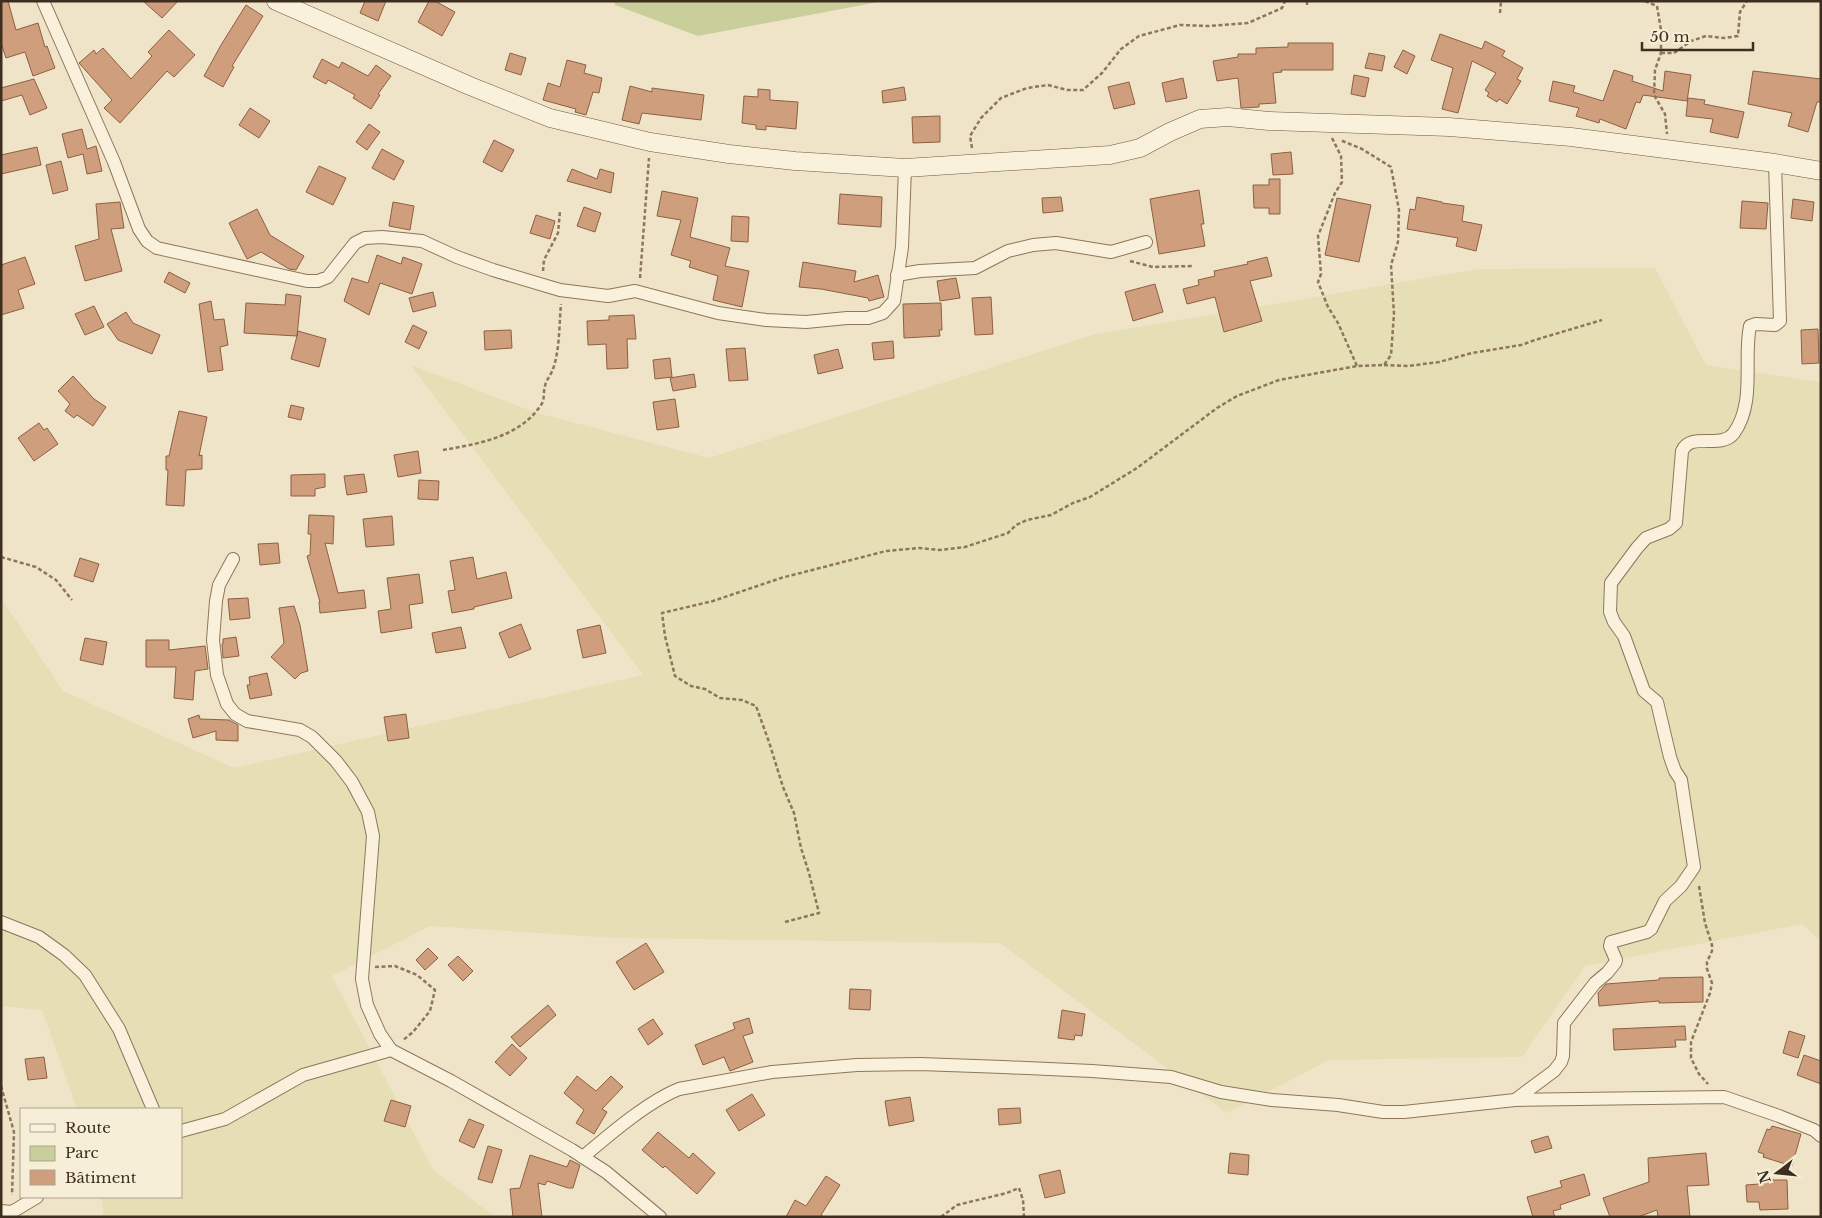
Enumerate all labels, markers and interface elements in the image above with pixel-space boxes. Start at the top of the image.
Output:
scale bar [1642,20,1753,52]
text: 50 m [1650,27,1690,46]
legend [20,1108,182,1198]
text: Route [65,1118,111,1137]
text: Parc [65,1143,98,1162]
north arrow [1752,1148,1802,1198]
text: Bâtiment [65,1168,137,1187]
text: N [1754,1168,1775,1185]

